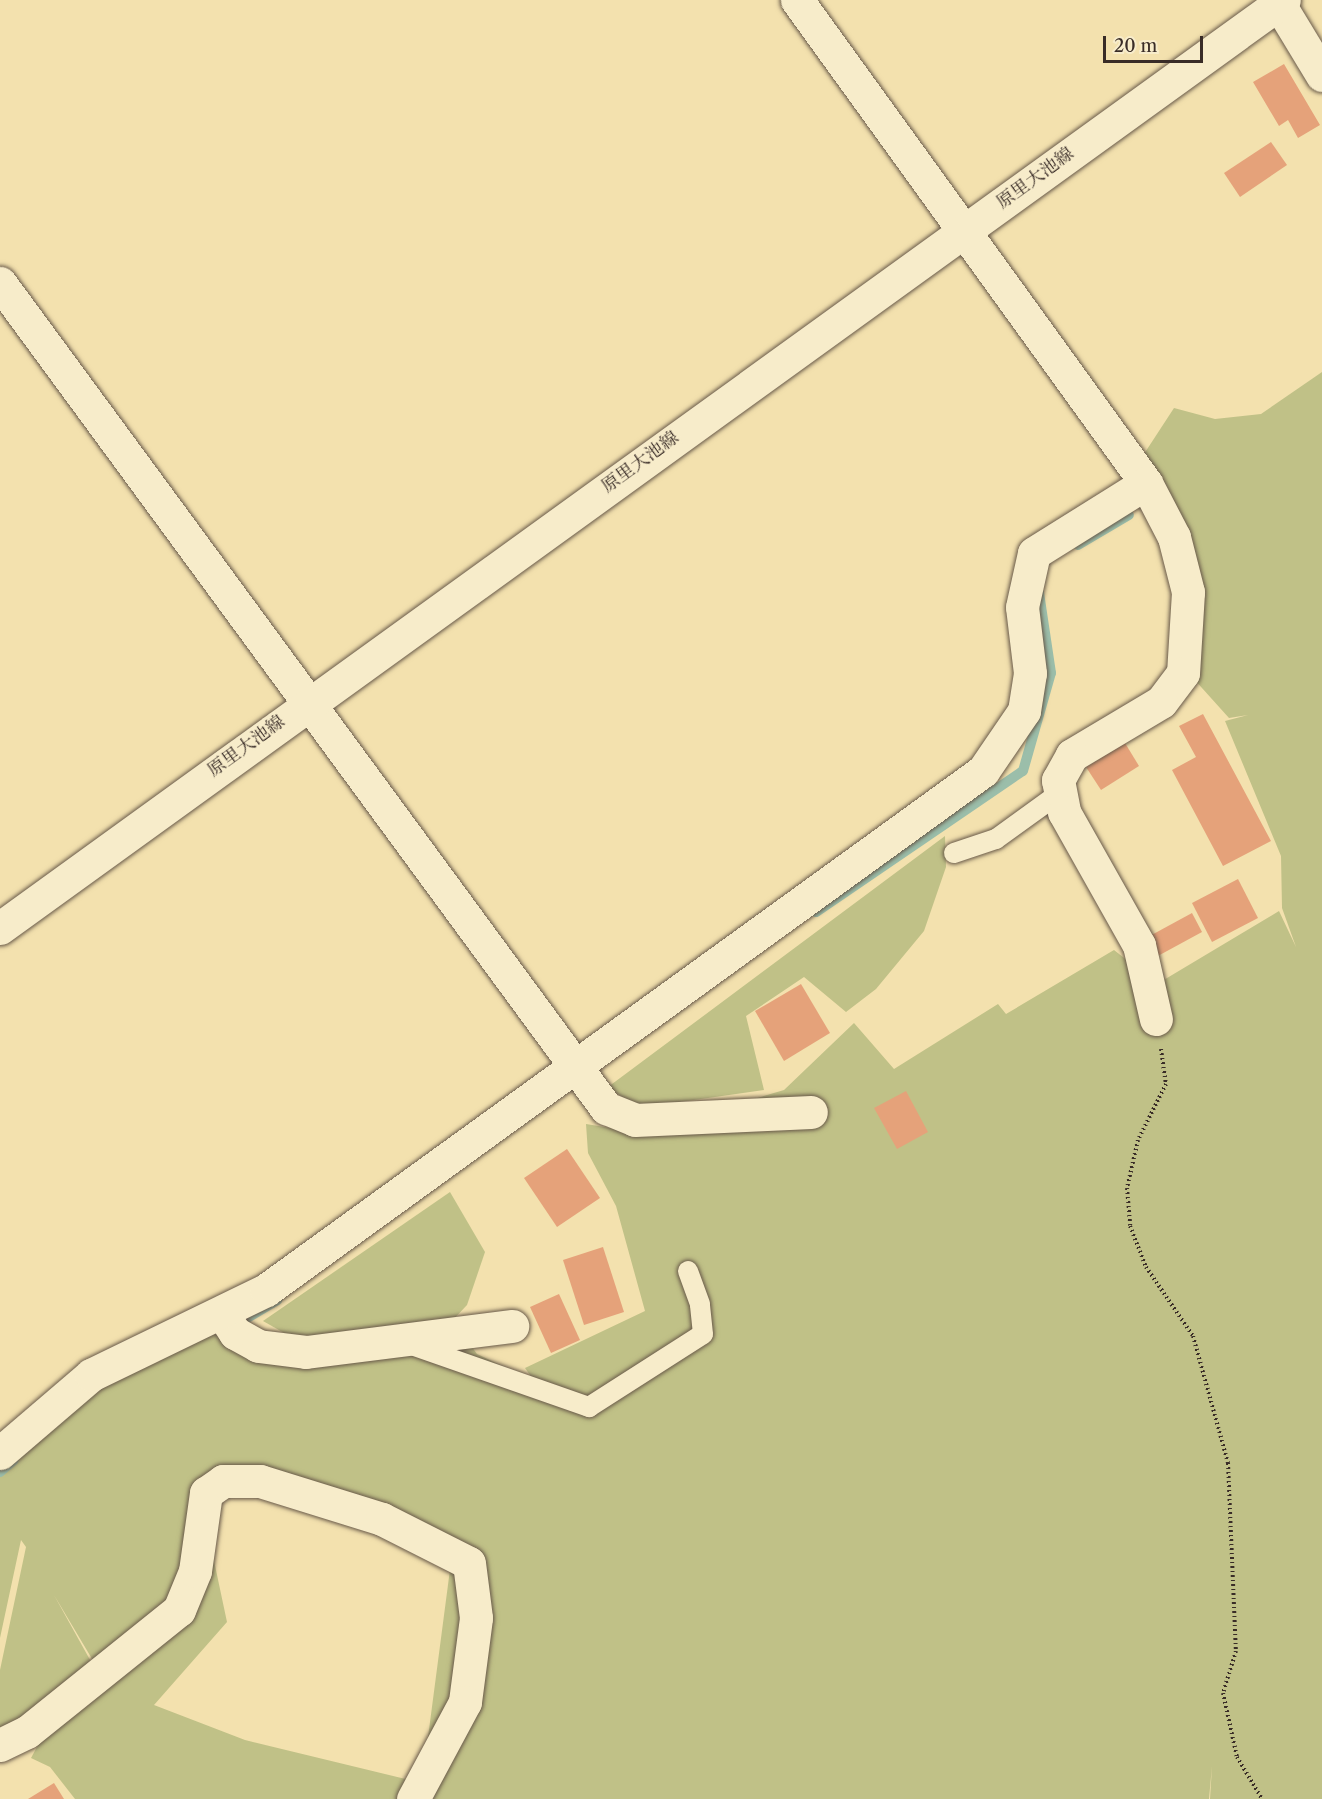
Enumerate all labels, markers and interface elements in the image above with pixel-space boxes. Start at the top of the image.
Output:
scale bar [1106,24,1206,62]
text: 20 m [1114,35,1157,57]
street label: 原里大池線 [992,143,1078,213]
street label: 原里大池線 [597,427,683,497]
street label: 原里大池線 [203,711,289,781]

